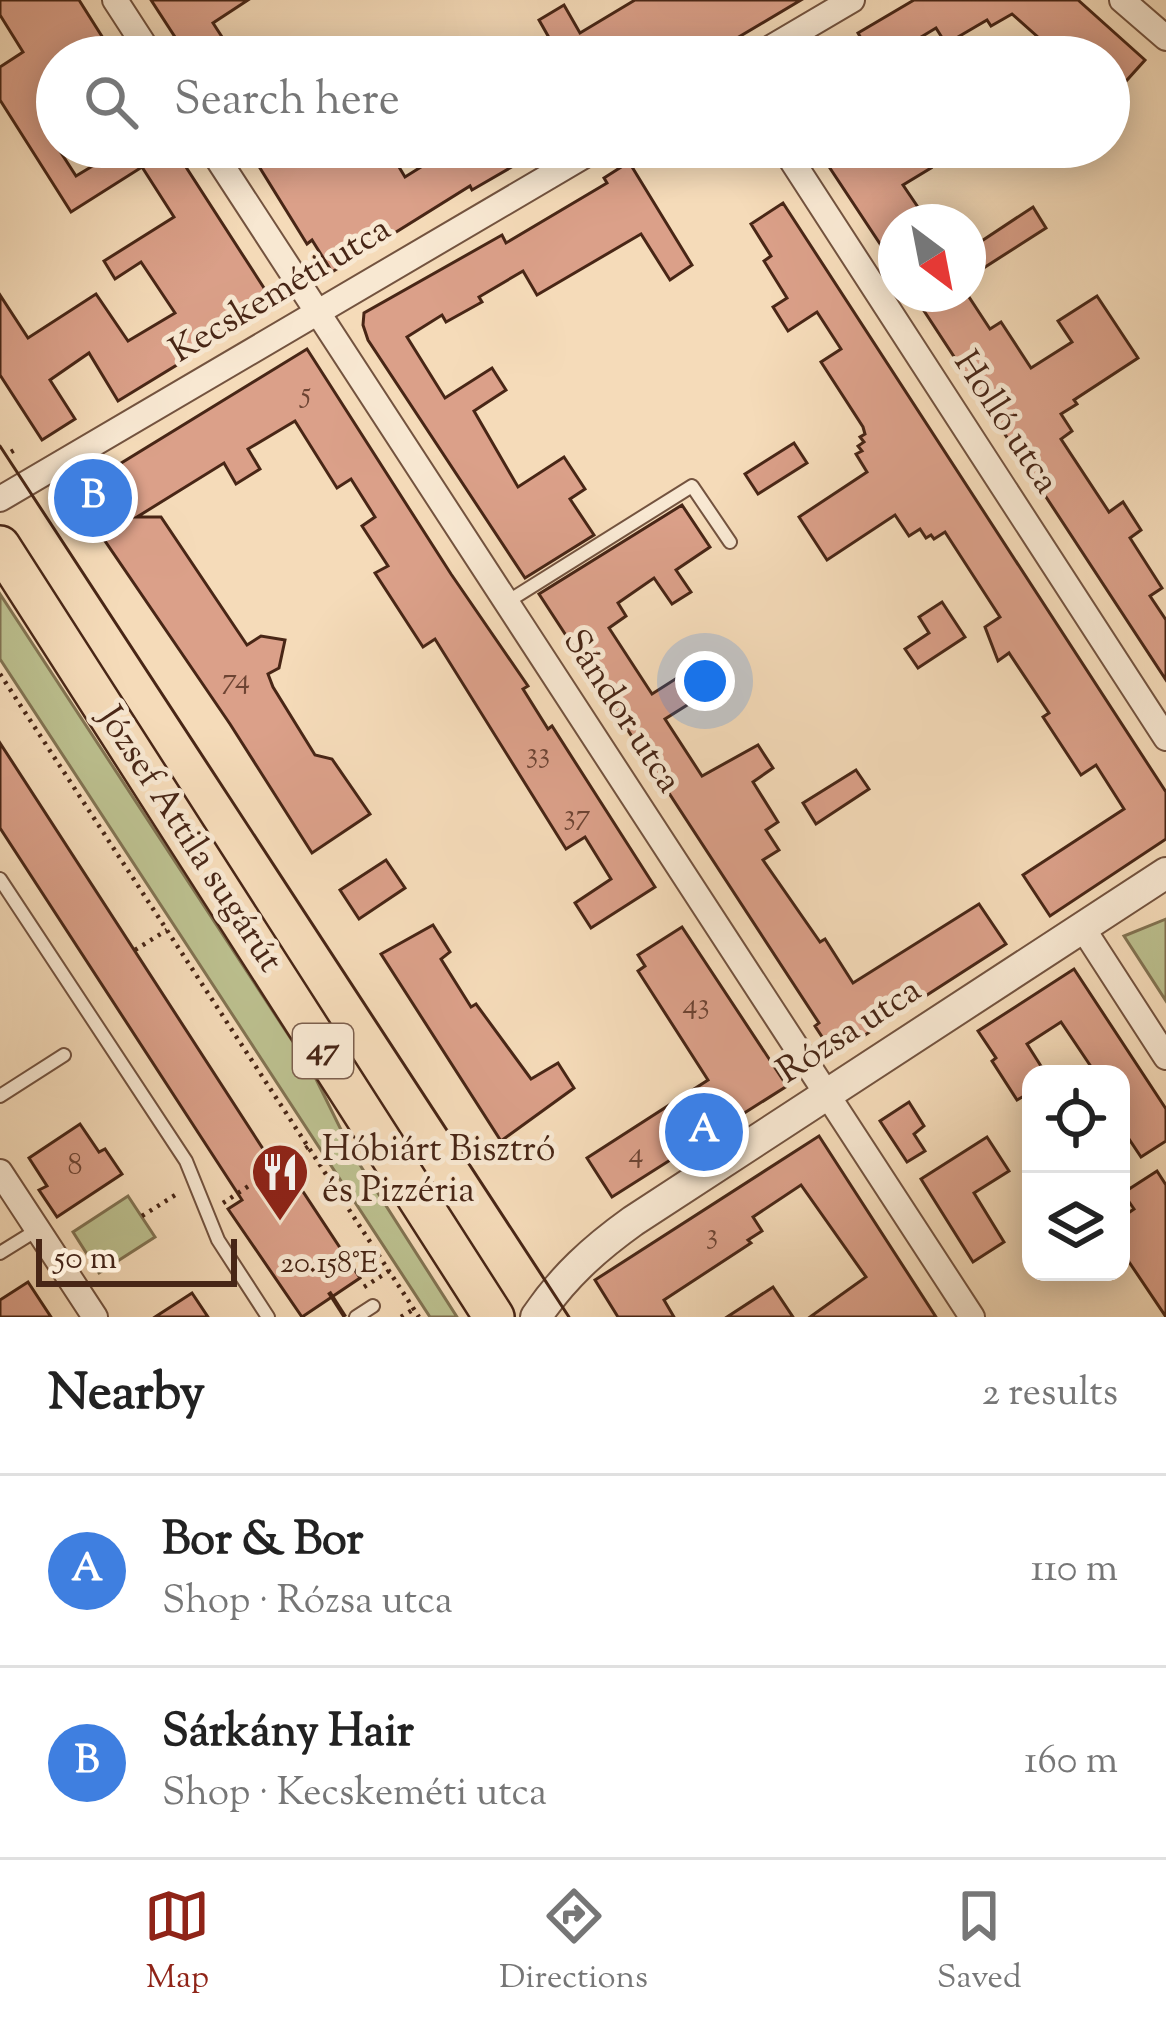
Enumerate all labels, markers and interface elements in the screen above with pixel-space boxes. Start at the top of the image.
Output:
search box [36,36,1130,168]
icon: search [78,69,144,135]
text: Search here [174,70,400,135]
street label: Kecskeméti utca [161,204,401,378]
north arrow [878,204,986,312]
street label: Holló utca [939,341,1071,505]
house number: 5 [299,373,311,416]
pin: B [54,453,132,543]
street label: Sándor utca [549,620,693,804]
your location [675,651,735,711]
house number: 74 [222,659,250,702]
street label: József Attila sugárút [82,695,295,983]
house number: 33 [526,733,550,776]
house number: 37 [563,795,591,838]
street label: Rózsa utca [768,966,932,1098]
house number: 43 [682,984,710,1027]
road number: 47 [293,1024,353,1078]
map controls [1022,1065,1130,1281]
button: locate [1022,1065,1130,1173]
pin: A [665,1087,743,1177]
place label: Hóbiárt Bisztró és Pizzéria [322,1125,555,1218]
house number: 4 [628,1133,644,1176]
restaurant icon: Hóbiárt Bisztró és Pizzéria [249,1141,311,1223]
house number: 8 [68,1145,83,1188]
button: layers [1022,1173,1130,1281]
house number: 3 [706,1214,718,1257]
scale bar [36,1233,237,1286]
text: 50 m [54,1236,117,1284]
text: 20.158°E [280,1243,378,1286]
text: Nearby [48,1359,205,1432]
text: 2 results [982,1367,1118,1423]
text: Bor & Bor [162,1510,363,1575]
text: A [71,1543,103,1599]
text: 110 m [1031,1543,1118,1599]
text: Shop · Rózsa utca [162,1575,453,1631]
text: Sárkány Hair [162,1702,414,1767]
text: B [75,1735,99,1791]
text: 160 m [1024,1735,1118,1791]
text: Shop · Kecskeméti utca [162,1767,547,1823]
tab: Map [144,1883,210,2003]
tab: Directions [499,1883,648,2003]
tab: Saved [937,1883,1022,2003]

